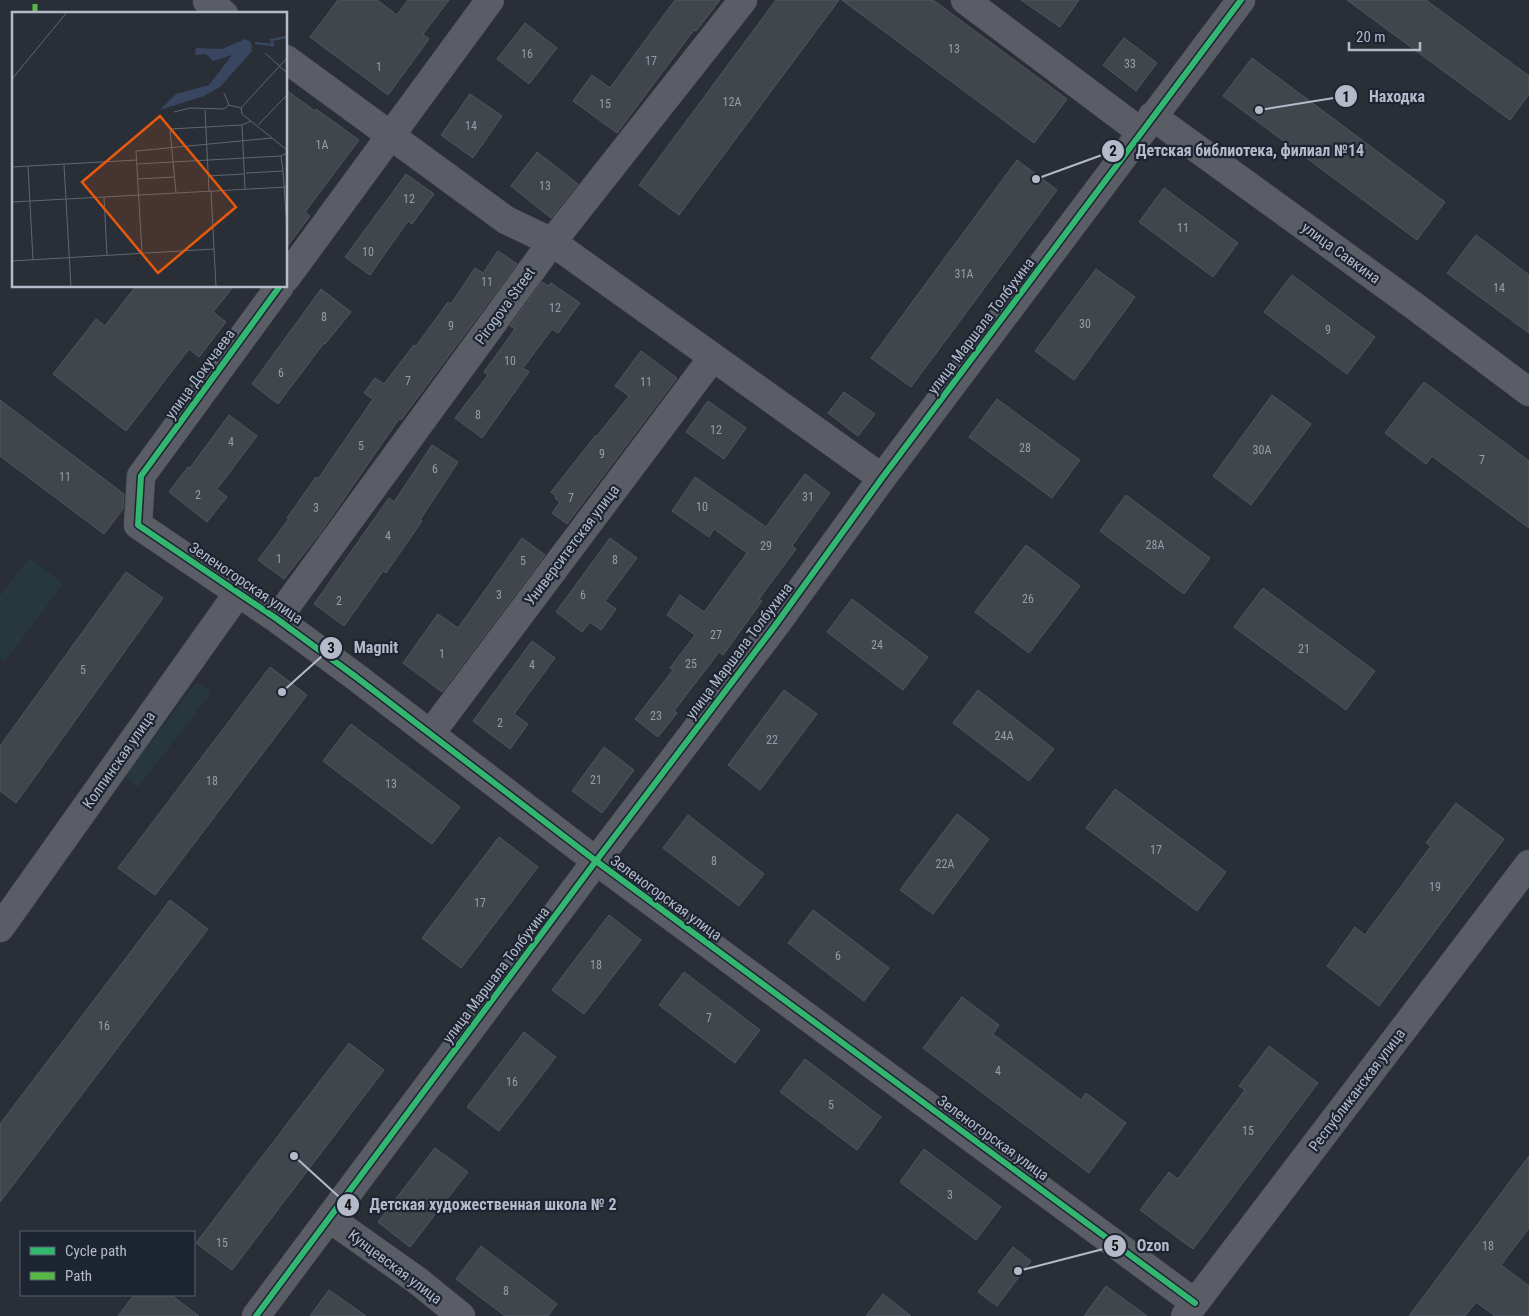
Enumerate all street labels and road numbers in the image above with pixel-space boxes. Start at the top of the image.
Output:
street label: улица Савкина [1298,218,1384,288]
street label: улица Маршала Толбухина [924,254,1038,398]
street label: Pirogova Street [471,264,539,348]
street label: улица Докучаева [161,326,239,422]
street label: Университетская улица [521,481,623,609]
street label: Зеленогорская улица [186,538,306,628]
street label: улица Маршала Толбухина [682,579,796,723]
street label: Колпинская улица [79,708,159,812]
street label: Зеленогорская улица [607,852,725,944]
street label: улица Маршала Толбухина [439,903,553,1047]
street label: Республиканская улица [1305,1025,1409,1155]
street label: Зеленогорская улица [934,1092,1052,1184]
street label: Кунцевская улица [345,1226,445,1308]

